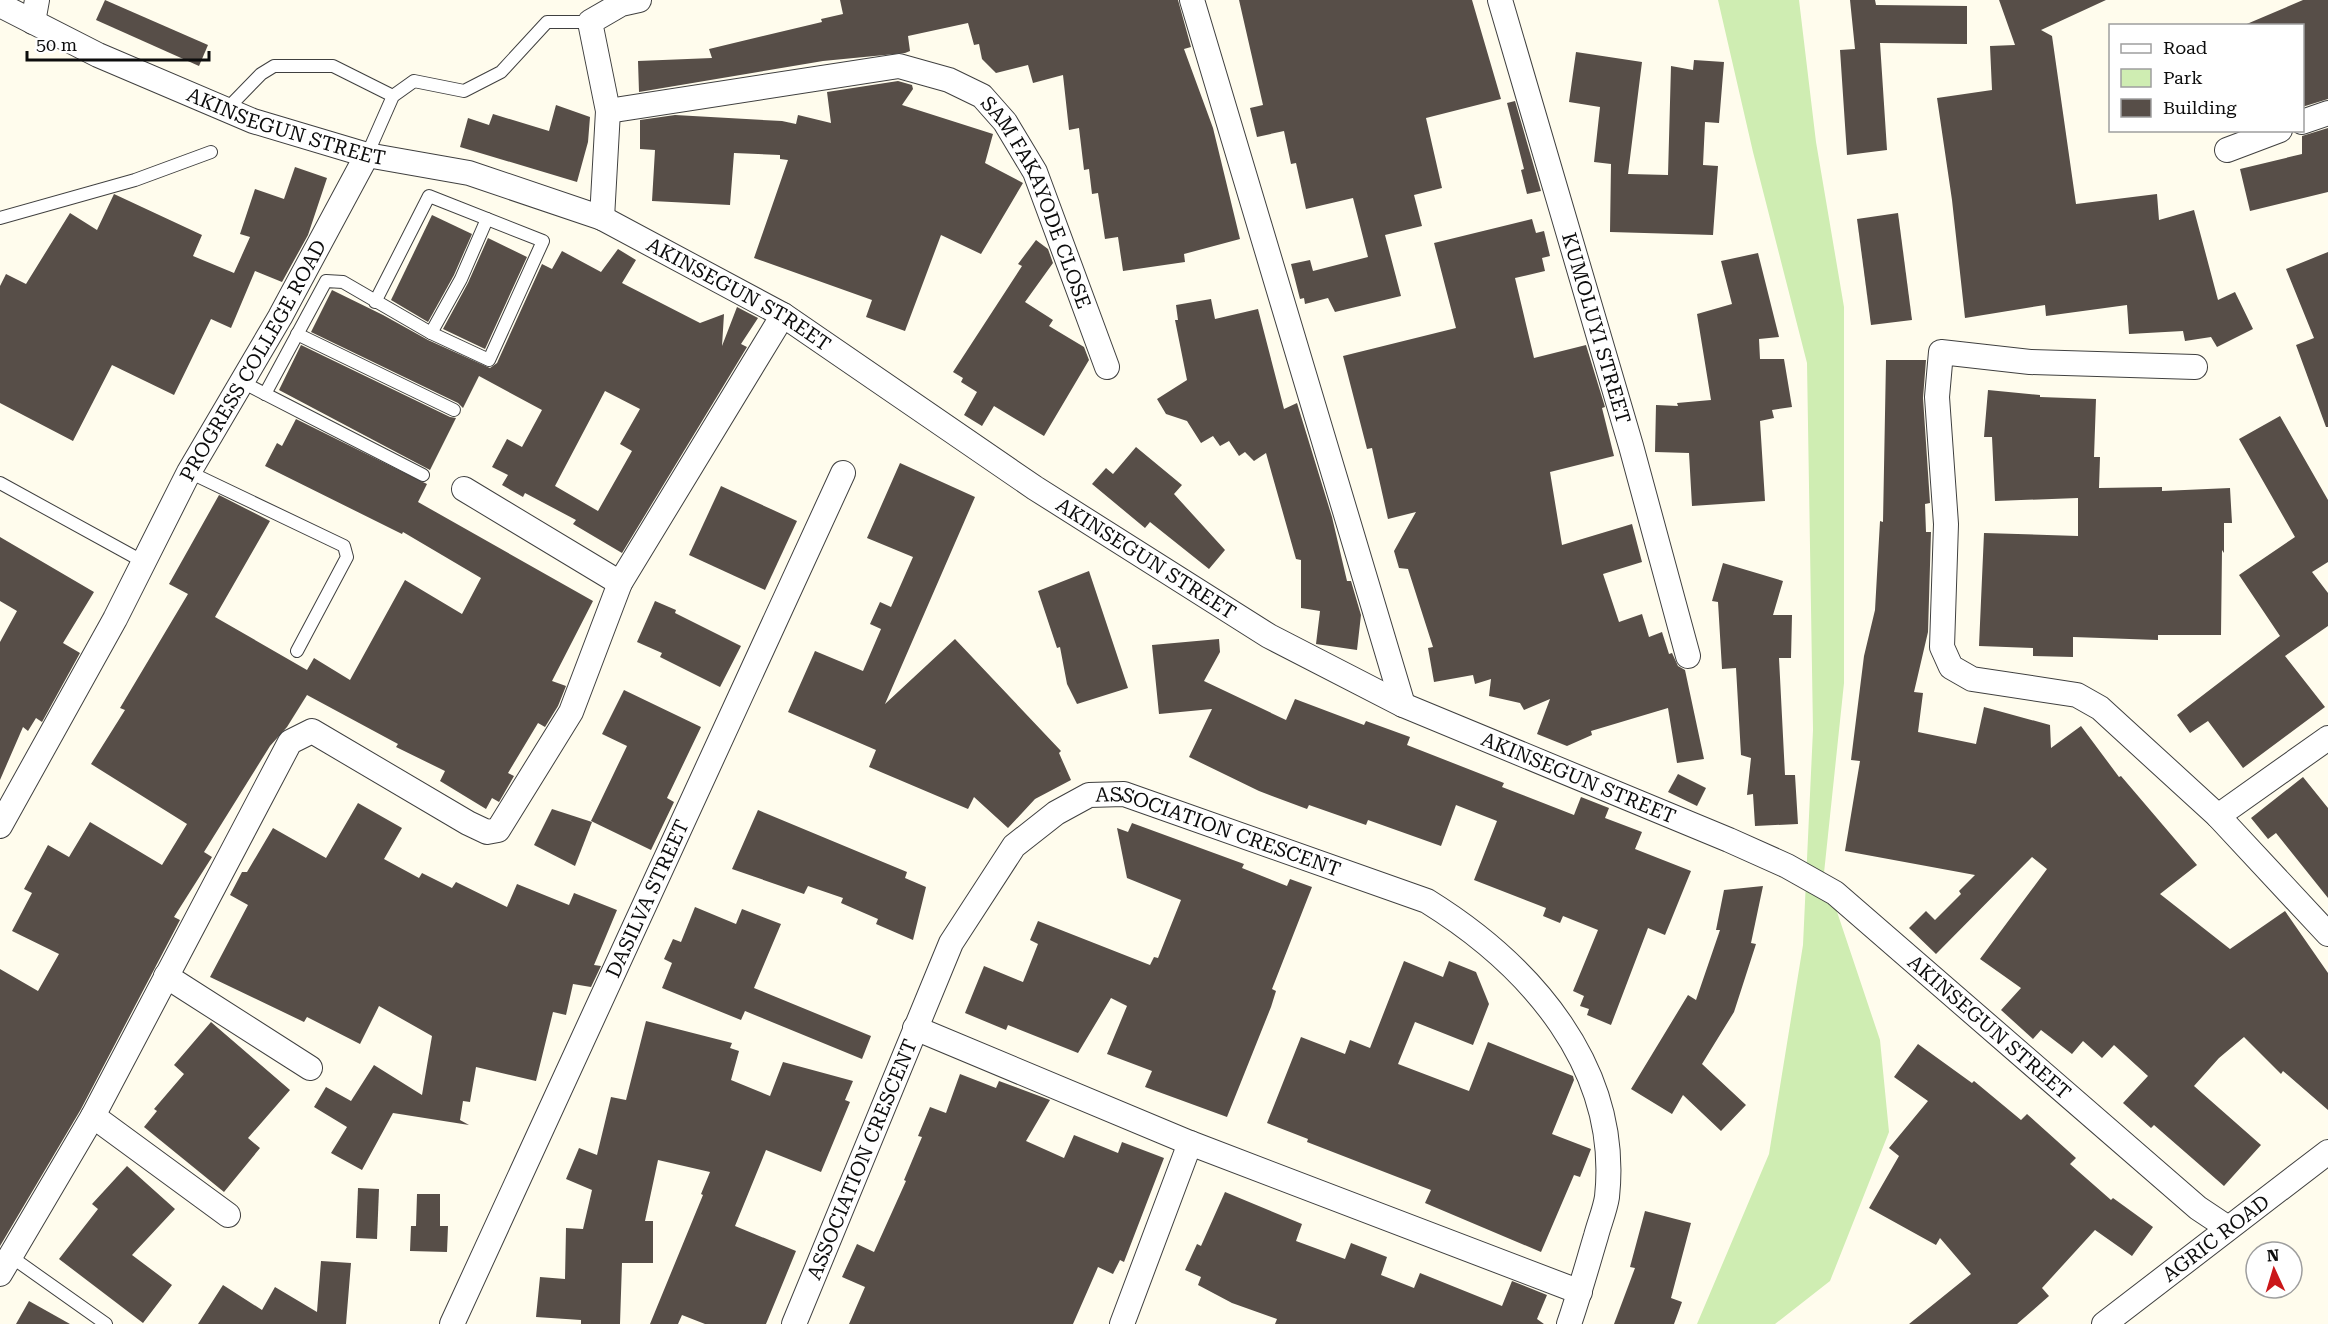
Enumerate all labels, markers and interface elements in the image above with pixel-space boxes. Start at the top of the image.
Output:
scale bar [27,24,208,62]
legend [2109,24,2304,132]
text: 50 m [36,34,77,55]
text: Road [2163,37,2208,58]
text: Park [2163,67,2203,88]
street label: AKINSEGUN STREET [183,82,387,170]
street label: SAM FAKAYODE CLOSE [976,91,1096,312]
text: Building [2163,97,2237,118]
street label: KUMOLUYI STREET [1557,230,1636,427]
street label: AKINSEGUN STREET [643,232,835,356]
street label: PROGRESS COLLEGE ROAD [174,236,331,485]
street label: AKINSEGUN STREET [1052,493,1241,624]
street label: AKINSEGUN STREET [1478,727,1679,829]
street label: ASSOCIATION CRESCENT [1095,782,1344,882]
street label: DASILVA STREET [601,816,694,981]
street label: AKINSEGUN STREET [1903,950,2076,1104]
street label: ASSOCIATION CRESCENT [802,1036,922,1283]
street label: AGRIC ROAD [2158,1189,2274,1287]
north arrow [2244,1240,2304,1300]
text: N [2266,1246,2280,1265]

